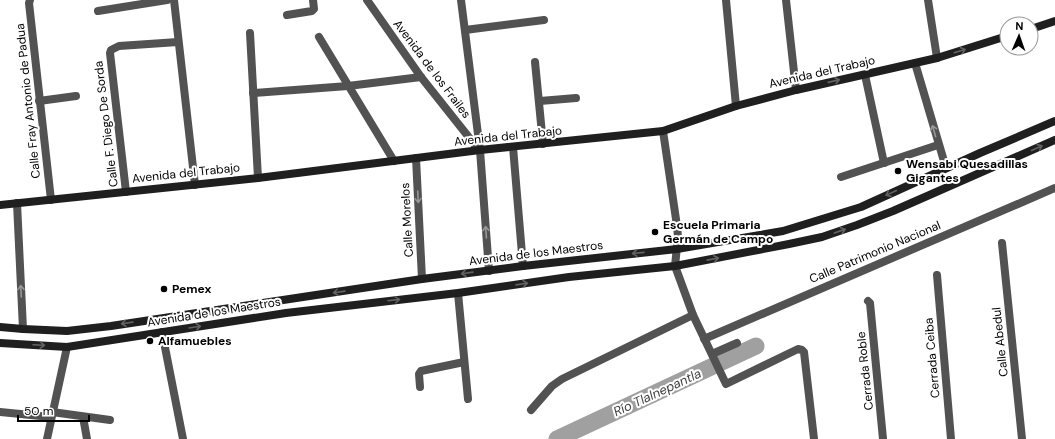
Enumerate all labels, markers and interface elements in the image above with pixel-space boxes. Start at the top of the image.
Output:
street label: Avenida de los Frailes [390,16,474,122]
north arrow [999,16,1039,56]
text: N [1015,19,1024,33]
street label: Calle Fray Antonio de Padua [12,23,44,179]
one-way arrow [953,47,966,54]
street label: Avenida del Trabajo [767,52,877,92]
street label: Calle F. Diego De Sorda [90,60,122,188]
one-way arrow [827,77,840,85]
street label: Avenida del Trabajo [453,122,563,150]
one-way arrow [930,125,937,138]
one-way arrow [1030,144,1042,151]
place label: Wensabi Quesadillas Gigantes [906,156,1028,186]
street label: Avenida del Trabajo [131,159,241,187]
marker: Wensabi Quesadillas Gigantes [893,166,903,176]
street label: Calle Morelos [397,182,417,258]
one-way arrow [414,190,421,203]
one-way arrow [886,190,898,197]
place label: Escuela Primaria Germán de Campo [663,217,773,247]
street label: Calle Patrimonio Nacional [807,217,943,287]
one-way arrow [482,226,489,239]
marker: Escuela Primaria Germán de Campo [650,227,660,237]
one-way arrow [833,227,845,235]
street label: Avenida de los Maestros [468,237,604,269]
one-way arrow [632,249,645,257]
one-way arrow [706,254,719,262]
one-way arrow [461,269,474,277]
one-way arrow [516,280,529,288]
place label: Pemex [172,281,211,297]
marker: Pemex [159,284,169,294]
one-way arrow [18,285,25,298]
one-way arrow [333,288,346,296]
street label: Avenida de los Maestros [146,294,282,330]
one-way arrow [387,296,400,304]
street label: Calle Abedul [988,306,1012,378]
street label: Cerrada Ceiba [921,317,943,399]
one-way arrow [121,319,134,327]
one-way arrow [188,323,201,331]
street label: Cerrada Roble [853,331,877,411]
place label: Alfamuebles [158,333,232,349]
marker: Alfamuebles [145,336,155,346]
one-way arrow [32,341,45,349]
water label: Río Tlalnepantla [611,365,704,420]
scale bar [18,397,89,423]
text: 50 m [24,403,53,419]

